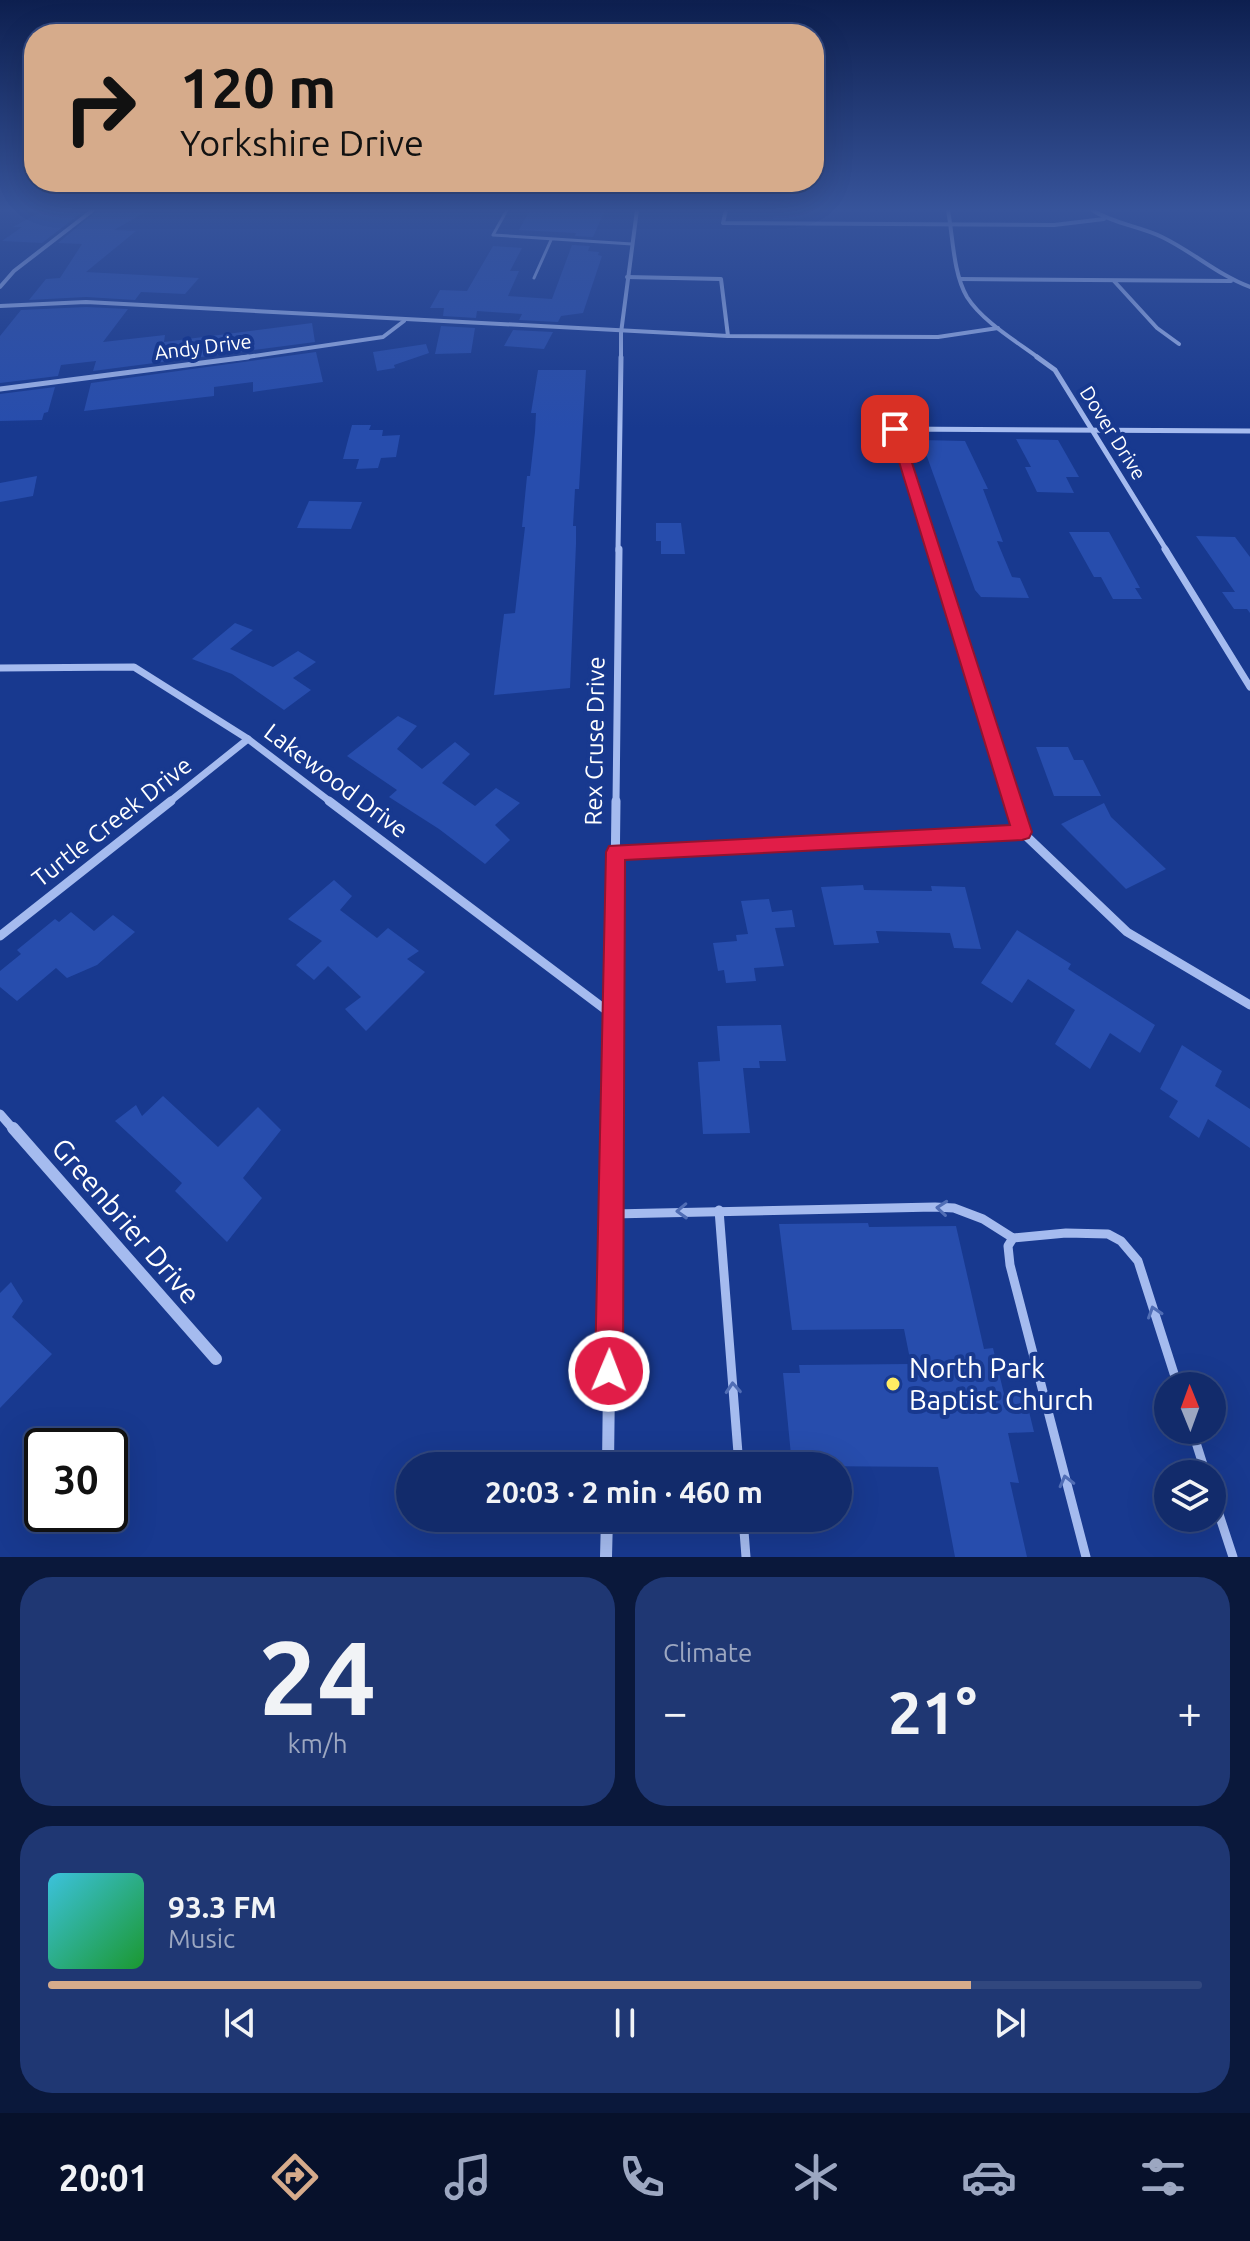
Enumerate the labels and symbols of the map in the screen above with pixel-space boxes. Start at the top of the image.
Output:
street label: Andy Drive [153,329,253,364]
street label: Dover Drive [1076,382,1151,484]
pin [861,395,929,463]
street label: Rex Cruse Drive [580,656,609,826]
street label: Lakewood Drive [259,718,413,843]
street label: Turtle Creek Drive [27,751,197,892]
street label: Greenbrier Drive [46,1132,206,1310]
one-way arrow [935,1199,948,1216]
one-way arrow [675,1202,688,1219]
one-way arrow [1147,1305,1163,1319]
position arrow [567,1329,651,1413]
place label: North Park Baptist Church [909,1352,1094,1415]
north arrow [1154,1372,1226,1444]
marker: North Park Baptist Church [884,1375,902,1393]
one-way arrow [725,1381,742,1394]
speed limit sign: 30 [24,1428,128,1532]
one-way arrow [1059,1475,1076,1489]

